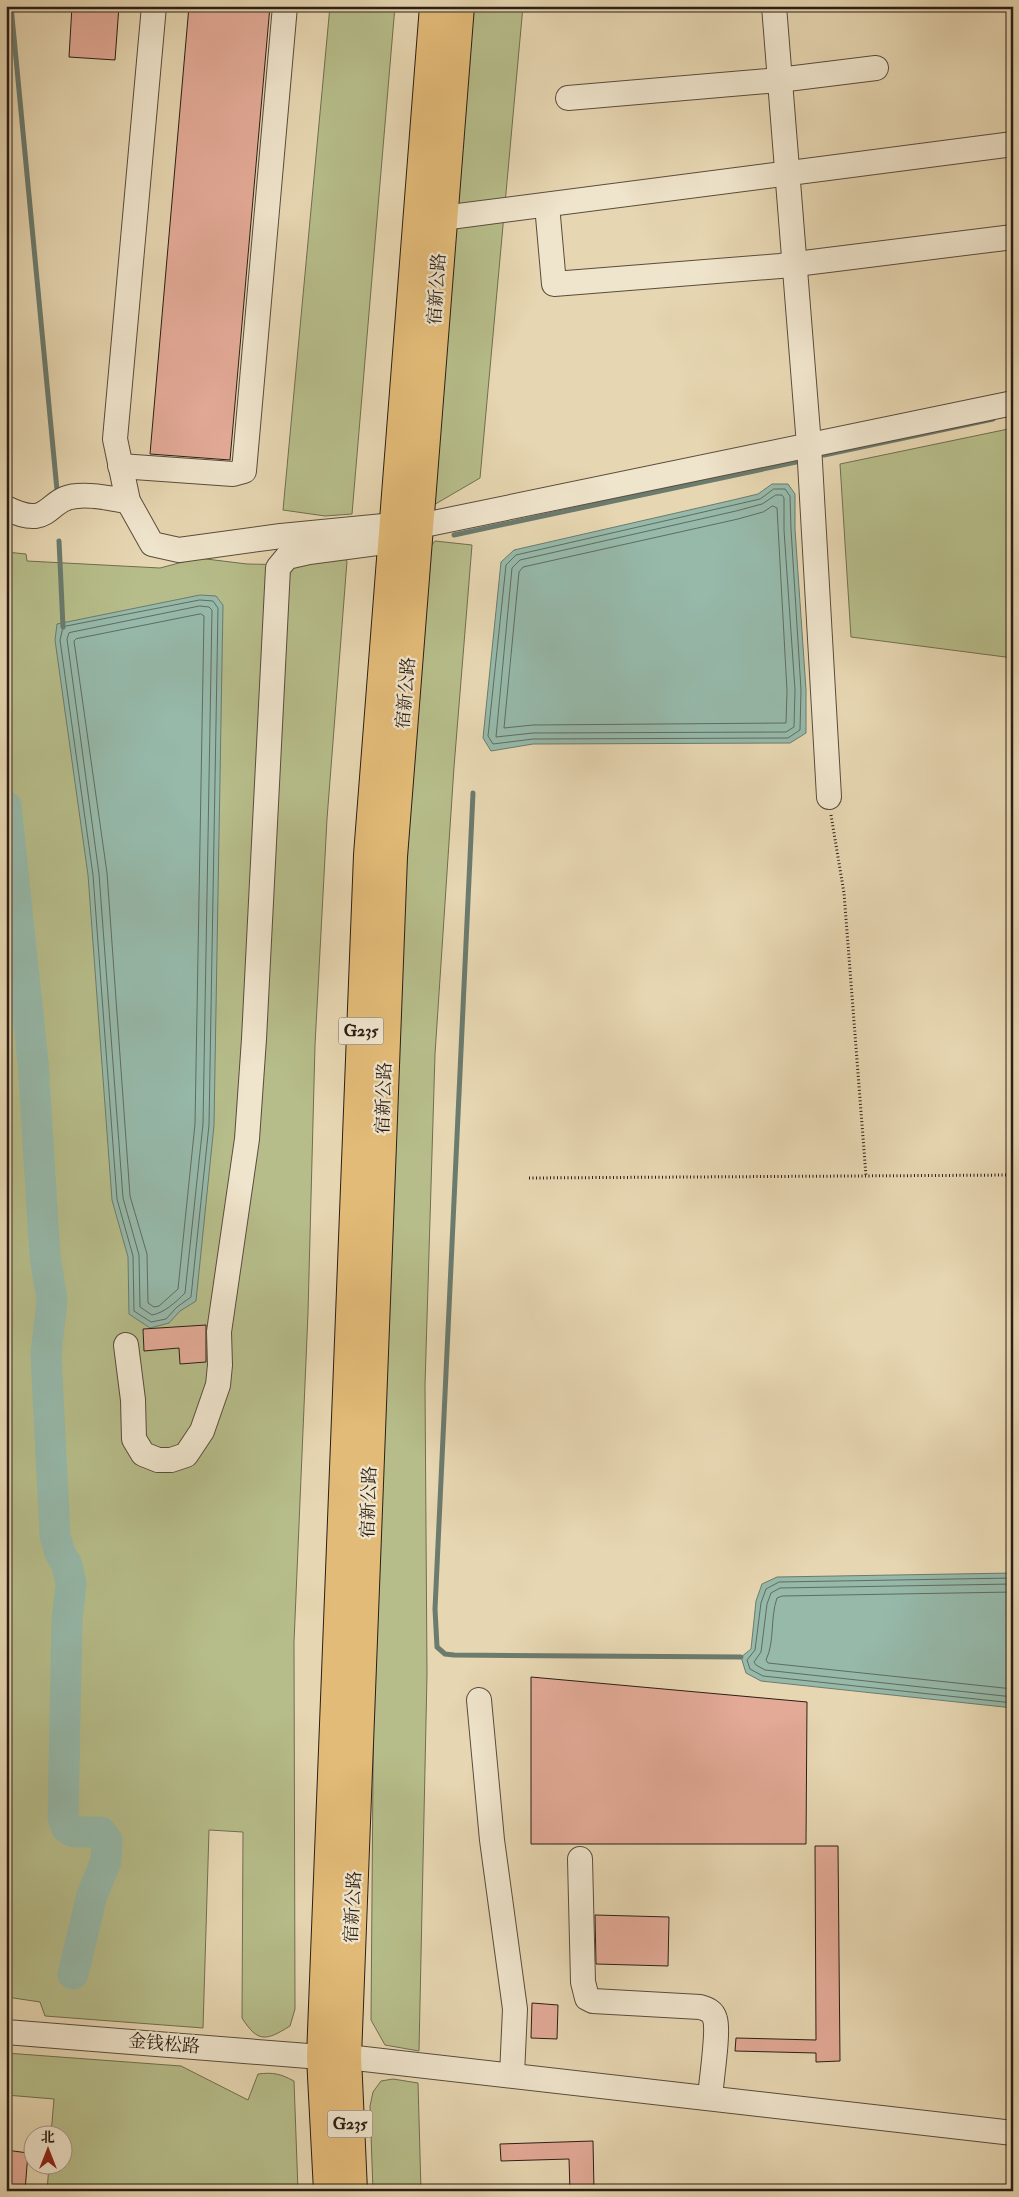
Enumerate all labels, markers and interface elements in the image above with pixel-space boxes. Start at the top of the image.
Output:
street label: 宿新公路 [423,252,451,326]
street label: 宿新公路 [391,656,421,730]
road number: G235 [338,1018,384,1044]
street label: 宿新公路 [371,1062,397,1134]
street label: 宿新公路 [356,1466,382,1538]
street label: 宿新公路 [340,1870,366,1944]
street label: 金钱松路 [127,2029,201,2059]
road number: G235 [328,2110,372,2138]
north arrow [22,2124,72,2174]
text: 北 [41,2129,55,2146]

